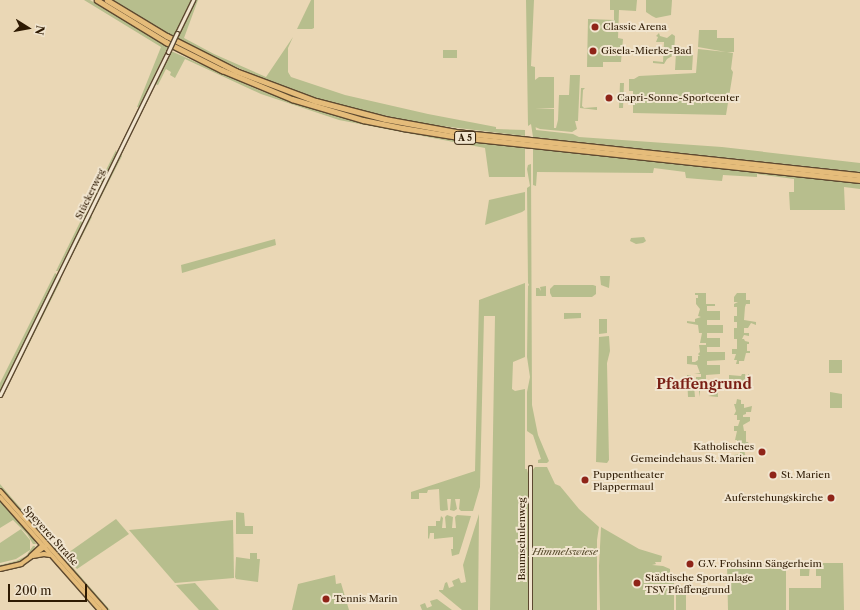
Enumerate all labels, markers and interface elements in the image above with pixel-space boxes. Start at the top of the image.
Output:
north arrow [8,8,48,48]
place label: Classic Arena [603,21,667,33]
marker: Classic Arena [590,22,600,32]
text: N [32,24,48,36]
place label: Gisela-Mierke-Bad [601,45,692,57]
marker: Gisela-Mierke-Bad [588,46,598,56]
place label: Capri-Sonne-Sportcenter [617,92,739,104]
marker: Capri-Sonne-Sportcenter [604,93,614,103]
road number: A 5 [453,131,477,145]
street label: Stückerweg [73,167,107,221]
district label: Pfaffengrund [656,376,752,392]
place label: Katholisches Gemeindehaus St. Marien [631,440,754,464]
marker: Katholisches Gemeindehaus St. Marien [757,447,767,457]
place label: Puppentheater Plappermaul [593,468,664,492]
place label: St. Marien [781,469,830,481]
marker: St. Marien [768,470,778,480]
marker: Puppentheater Plappermaul [580,475,590,485]
place label: Auferstehungskirche [725,492,823,504]
marker: Auferstehungskirche [826,493,836,503]
street label: Baumschulenweg [516,497,528,581]
street label: Speyerer Straße [21,504,81,568]
park label: Himmelswiese [532,546,598,558]
place label: G.V. Frohsinn Sängerheim [698,558,822,570]
marker: G.V. Frohsinn Sängerheim [685,559,695,569]
place label: Städtische Sportanlage TSV Pfaffengrund [645,571,753,594]
scale bar [10,576,89,602]
marker: Städtische Sportanlage TSV Pfaffengrund [632,578,642,588]
text: 200 m [15,583,52,598]
place label: Tennis Marin [334,593,398,605]
marker: Tennis Marin [321,594,331,604]

